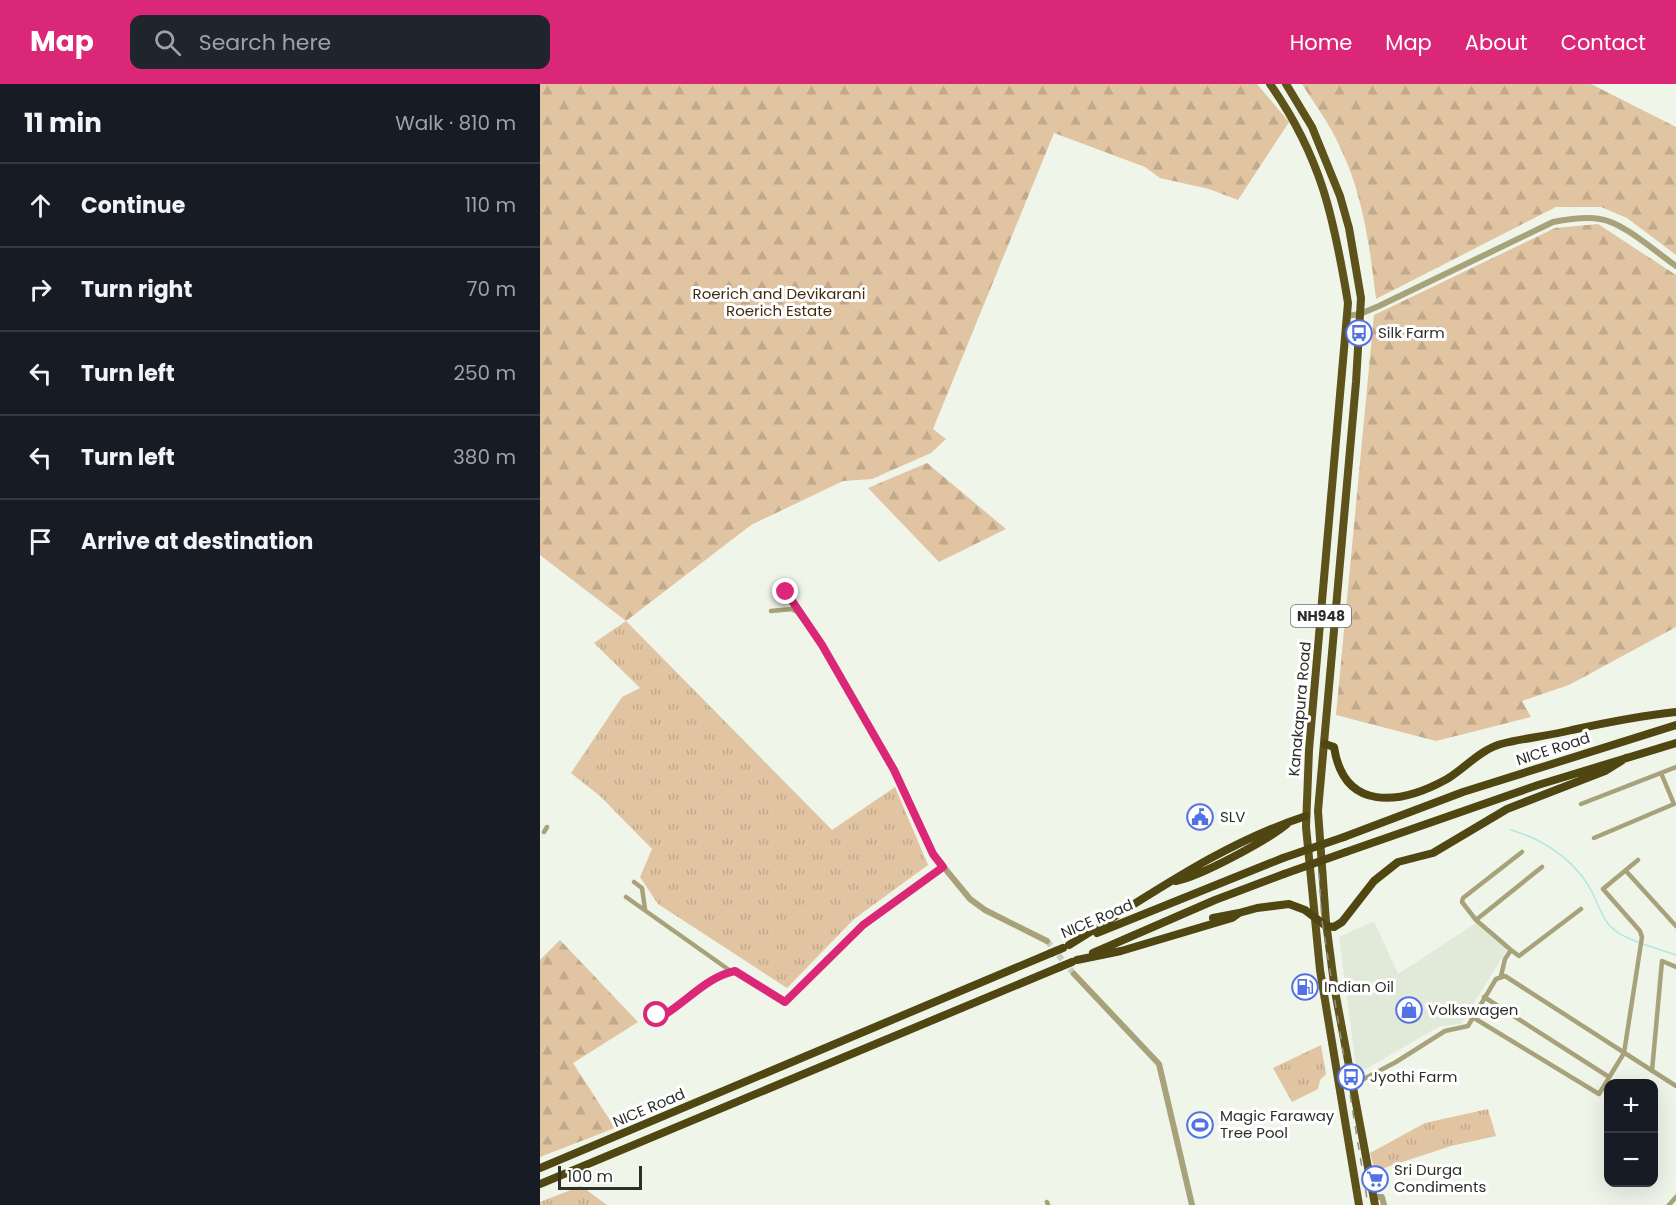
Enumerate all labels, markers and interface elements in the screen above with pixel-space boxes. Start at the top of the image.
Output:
search box [130,15,550,69]
text: Map [30,22,94,61]
icon: search [151,26,184,59]
text: Search here [199,27,331,58]
text: Home [1290,28,1352,57]
text: Map [1385,28,1432,57]
text: About [1465,28,1528,57]
text: Contact [1561,28,1646,57]
text: 11 min [24,105,102,141]
text: Walk · 810 m [395,109,516,137]
icon: ahead [24,189,57,222]
text: Continue [81,190,185,221]
text: 110 m [465,191,516,219]
icon: right [24,273,57,306]
text: Turn right [81,274,192,305]
text: 70 m [467,275,516,303]
park label: Roerich and Devikarani Roerich Estate [693,283,865,321]
bus stop icon: Silk Farm [1344,318,1374,348]
place label: Silk Farm [1378,322,1445,343]
icon: left [24,357,57,390]
text: Turn left [81,358,175,389]
text: 250 m [453,359,516,387]
icon: left [24,441,57,474]
text: Turn left [81,442,175,473]
text: 380 m [453,443,516,471]
icon: arrive [24,525,57,558]
text: Arrive at destination [81,526,313,557]
route end [772,578,798,604]
road number: NH948 [1291,605,1351,627]
street label: Kanakapura Road [1283,641,1316,777]
street label: NICE Road [1513,727,1592,770]
public building icon: SLV [1185,802,1215,832]
place label: SLV [1220,806,1245,827]
street label: NICE Road [1057,894,1136,943]
fuel station icon: Indian Oil [1290,972,1320,1002]
place label: Indian Oil [1324,976,1394,997]
shop icon: Volkswagen [1394,995,1424,1025]
place label: Volkswagen [1428,999,1518,1020]
route start [643,1001,669,1027]
bus stop icon: Jyothi Farm [1336,1062,1366,1092]
place label: Jyothi Farm [1370,1066,1458,1087]
map controls [1604,1079,1658,1187]
button: + [1604,1079,1658,1133]
street label: NICE Road [609,1083,688,1132]
place label: Magic Faraway Tree Pool [1220,1105,1335,1143]
sports icon: Magic Faraway Tree Pool [1185,1110,1215,1140]
button: − [1604,1133,1658,1187]
place label: Sri Durga Condiments [1394,1159,1486,1197]
scale bar [558,1163,642,1190]
supermarket icon: Sri Durga Condiments [1360,1164,1390,1194]
text: 100 m [567,1165,613,1188]

